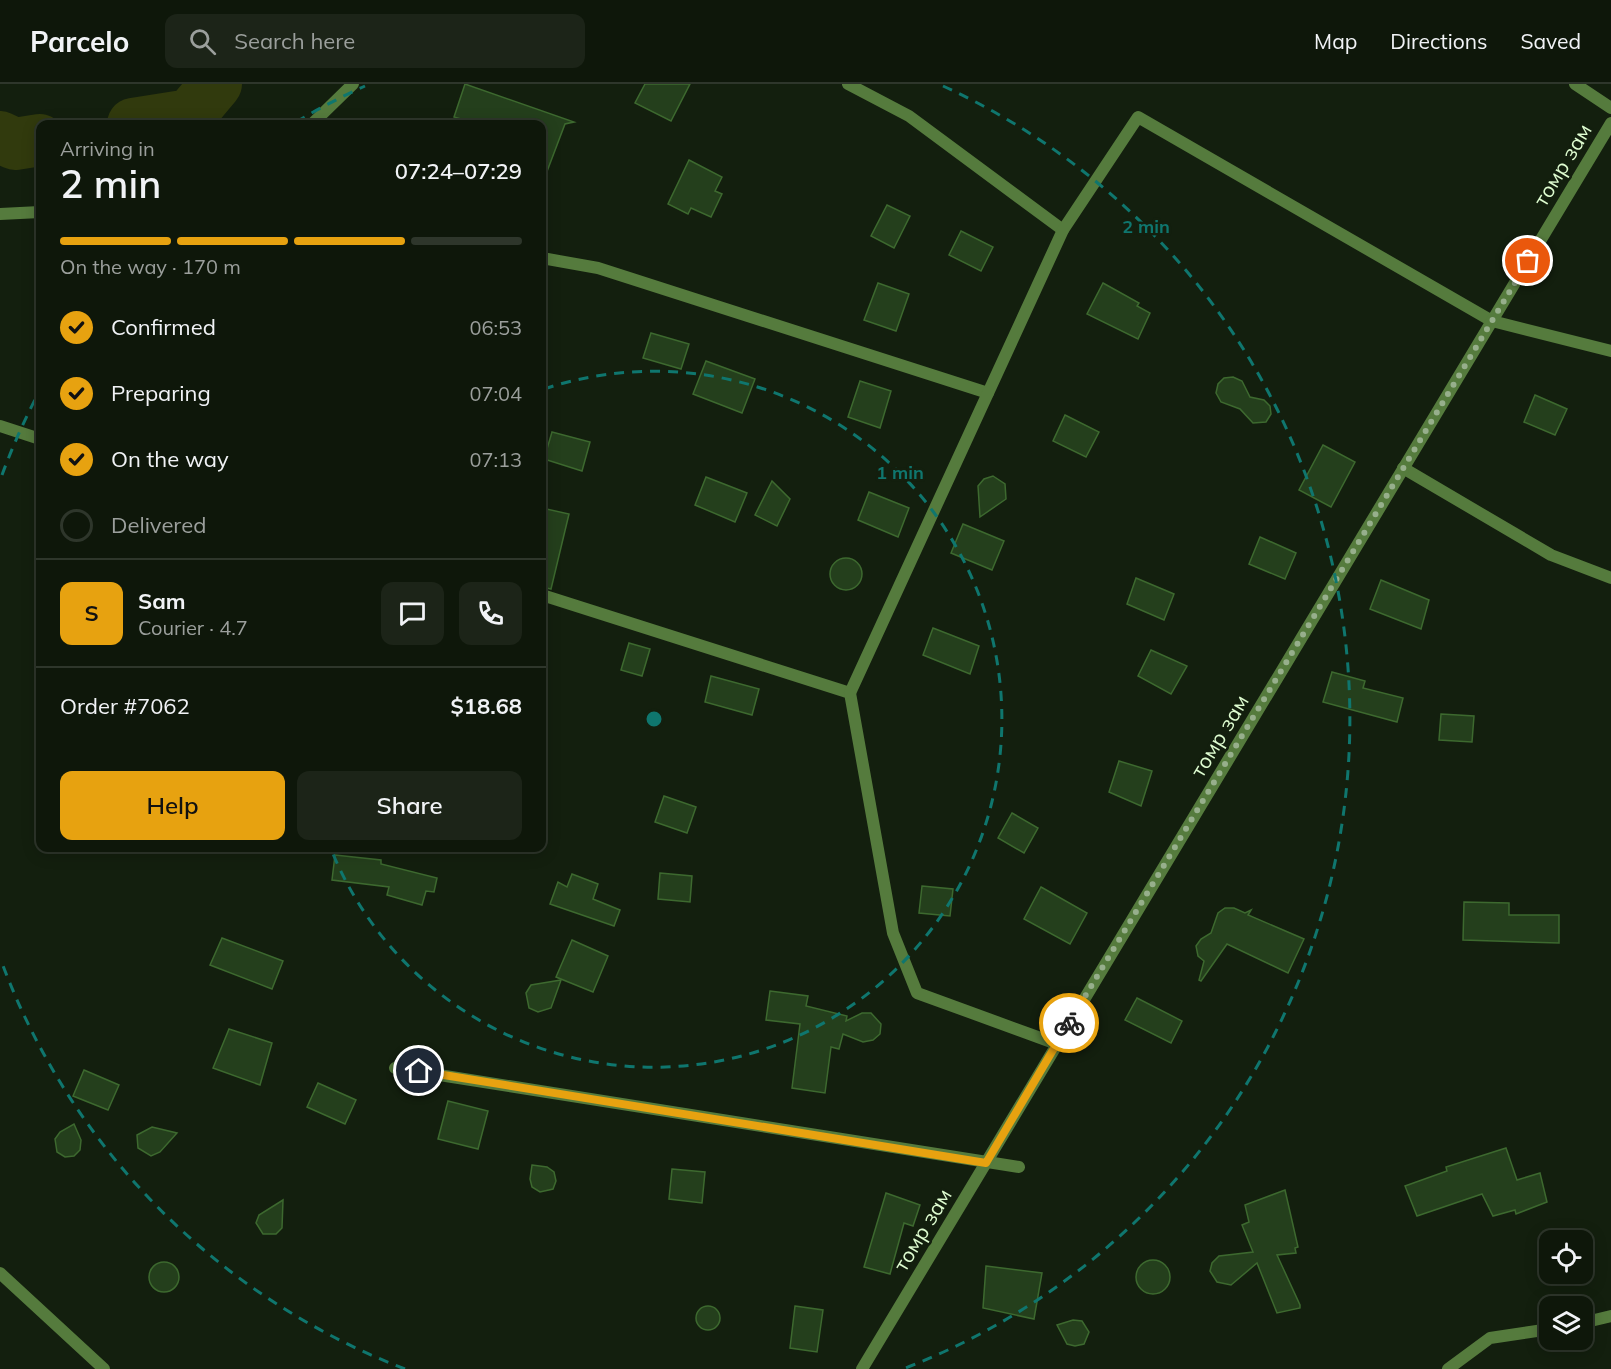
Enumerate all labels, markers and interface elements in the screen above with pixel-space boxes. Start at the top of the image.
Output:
search box [165,14,585,68]
text: Parcelo [30,24,129,59]
icon: search [186,25,219,58]
text: Search here [234,27,355,55]
text: Map [1314,28,1357,54]
text: Directions [1390,28,1487,54]
text: Saved [1520,28,1581,54]
street label: томр зам [1527,118,1597,211]
text: Arriving in [60,136,155,161]
text: 07:24–07:29 [395,157,522,185]
text: 2 min [60,159,161,208]
text: 2 min [1122,215,1170,238]
pin [1502,235,1553,286]
icon: bag [1511,244,1544,277]
text: On the way · 170 m [60,254,241,279]
icon: check [60,311,93,344]
text: Confirmed [111,313,216,341]
text: 06:53 [469,315,522,340]
icon: check [60,377,93,410]
text: Preparing [111,379,211,407]
text: 07:04 [469,381,522,406]
icon: check [60,443,93,476]
text: On the way [111,445,229,473]
text: 07:13 [469,447,522,472]
text: 1 min [876,461,924,484]
text: Delivered [111,511,206,539]
button: chat [381,582,444,645]
button: phone [459,582,522,645]
text: Sam [138,587,186,615]
text: S [84,599,99,627]
text: Courier · 4.7 [138,615,248,640]
street label: томр зам [1184,689,1254,782]
text: Order #7062 [60,692,190,720]
text: $18.68 [451,692,522,720]
centre of rings [644,709,664,729]
button: Help [60,771,285,840]
button: Share [297,771,522,840]
courier [1039,993,1099,1053]
icon: bike [1053,1007,1086,1040]
pin [393,1045,444,1096]
icon: home [402,1054,435,1087]
street label: томр зам [887,1183,957,1276]
map controls [1539,1230,1593,1350]
button: locate [1539,1230,1593,1284]
button: layers [1539,1296,1593,1350]

